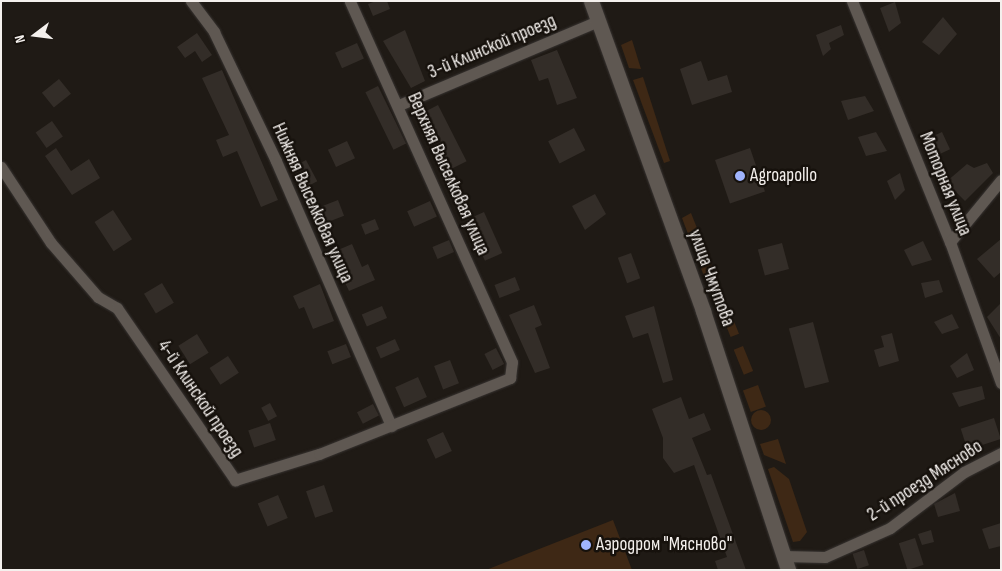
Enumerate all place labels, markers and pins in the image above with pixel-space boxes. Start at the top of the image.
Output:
place label: Agroapollo [750,165,817,187]
marker: Agroapollo [734,170,746,182]
place label: Аэродром "Мясново" [596,534,732,556]
marker: Аэродром "Мясново" [580,539,592,551]

